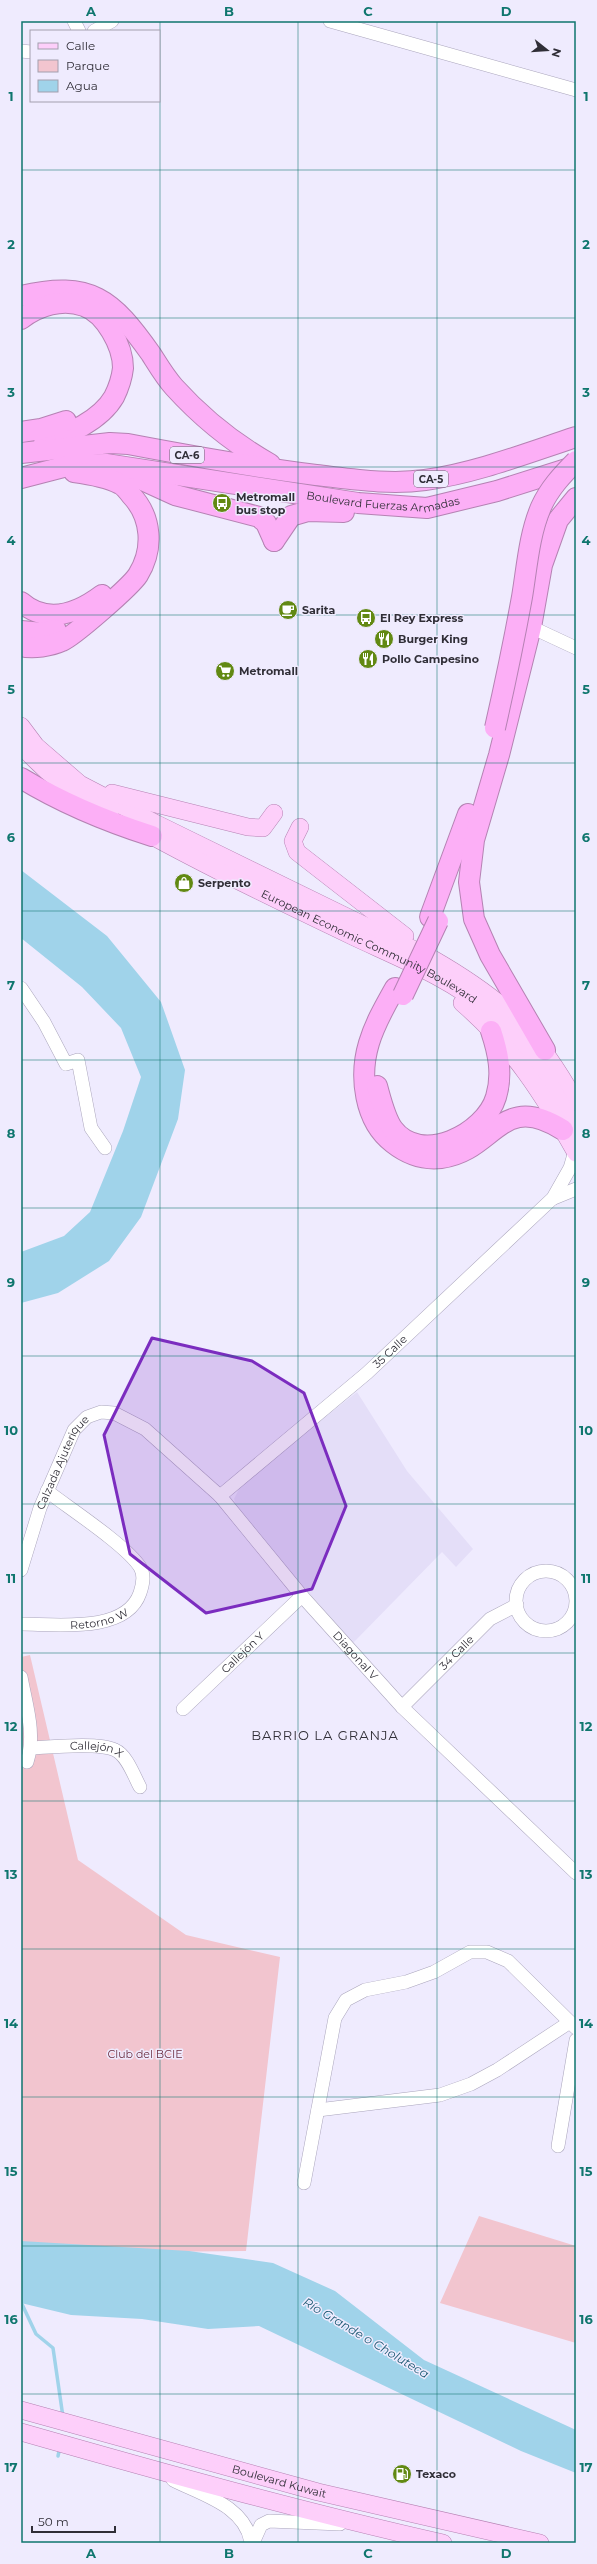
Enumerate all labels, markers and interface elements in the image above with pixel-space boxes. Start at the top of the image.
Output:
text: A [85,3,97,19]
text: B [224,3,234,19]
text: C [363,3,373,19]
text: D [501,3,512,19]
legend [30,30,160,102]
north arrow [527,30,567,70]
text: Calle [66,38,95,53]
text: N [549,47,565,59]
text: Parque [66,58,110,73]
text: Agua [66,78,98,93]
text: 1 [8,88,14,104]
text: 1 [583,88,589,104]
text: 2 [7,236,15,252]
text: 2 [582,236,590,252]
text: 3 [6,384,15,400]
text: 3 [581,384,590,400]
road number: CA-6 [170,447,204,463]
road number: CA-5 [414,471,448,487]
street label: Boulevard Fuerzas Armadas [306,488,462,516]
place label: Metromall bus stop [236,490,295,517]
bus stop icon: Metromall bus stop [211,492,233,514]
text: 4 [7,532,16,548]
text: 4 [582,532,591,548]
cafe icon: Sarita [277,599,299,621]
place label: Sarita [302,603,335,617]
bus stop icon: El Rey Express [355,607,377,629]
place label: El Rey Express [380,611,463,625]
restaurant icon: Burger King [373,628,395,650]
place label: Burger King [398,632,468,646]
restaurant icon: Pollo Campesino [357,648,379,670]
place label: Pollo Campesino [382,652,479,666]
supermarket icon: Metromall [214,660,236,682]
place label: Metromall [239,664,298,678]
text: 5 [7,681,15,697]
text: 5 [582,681,590,697]
text: 6 [7,829,16,845]
text: 6 [582,829,591,845]
shop icon: Serpento [173,872,195,894]
place label: Serpento [198,876,251,890]
street label: European Economic Community Boulevard [259,886,480,1006]
text: 7 [7,977,15,993]
text: 7 [582,977,590,993]
text: 8 [7,1125,16,1141]
text: 8 [582,1125,591,1141]
text: 9 [7,1274,15,1290]
text: 9 [582,1274,590,1290]
street label: 35 Calle [370,1332,410,1371]
street label: Calzada Ajuterique [33,1412,92,1512]
text: 10 [4,1422,18,1438]
text: 10 [579,1422,593,1438]
text: 11 [6,1570,16,1586]
text: 11 [581,1570,591,1586]
street label: Retorno W [70,1605,131,1632]
street label: Diagonal V [330,1628,381,1683]
street label: Callejón Y [218,1629,267,1676]
street label: 34 Calle [436,1632,477,1673]
text: 12 [5,1718,18,1734]
text: 12 [580,1718,593,1734]
district label: BARRIO LA GRANJA [251,1727,399,1743]
street label: Callejón X [70,1739,127,1761]
text: 13 [5,1866,18,1882]
text: 13 [580,1866,593,1882]
text: 14 [4,2015,18,2031]
text: 14 [579,2015,593,2031]
park label: Club del BCIE [107,2047,183,2061]
text: 15 [5,2163,18,2179]
text: 15 [580,2163,593,2179]
water label: Río Grande o Choluteca [301,2294,432,2381]
text: 16 [4,2311,18,2327]
text: 16 [579,2311,593,2327]
text: 17 [4,2459,18,2475]
text: 17 [579,2459,593,2475]
street label: Boulevard Kuwait [231,2462,328,2501]
fuel station icon: Texaco [391,2463,413,2485]
place label: Texaco [416,2467,456,2481]
scale bar [32,2508,115,2534]
text: 50 m [38,2514,69,2529]
text: A [85,2545,97,2561]
text: B [224,2545,234,2561]
text: C [363,2545,373,2561]
text: D [501,2545,512,2561]

